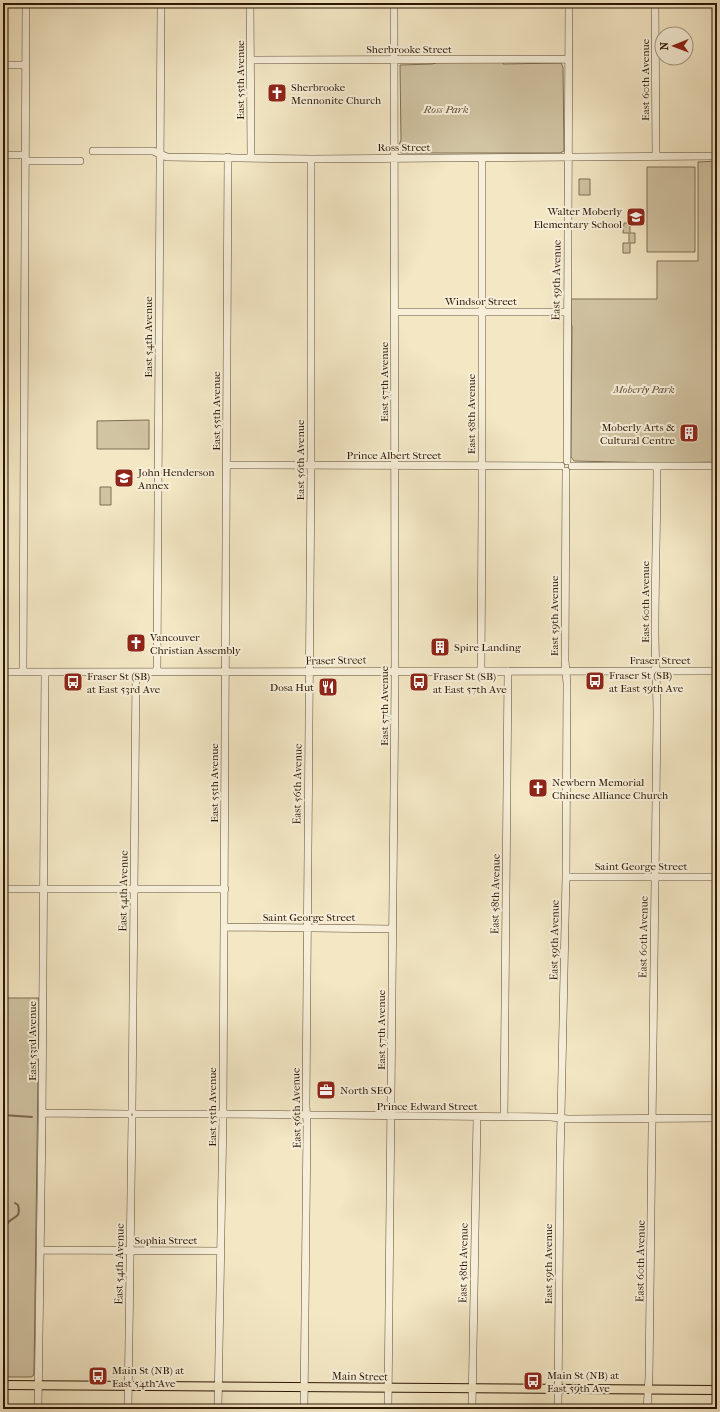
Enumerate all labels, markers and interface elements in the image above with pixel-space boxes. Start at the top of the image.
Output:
north arrow [654,26,694,66]
street label: East 60th Avenue [639,38,652,121]
street label: East 55th Avenue [234,40,247,120]
text: N [658,41,671,50]
street label: Sherbrooke Street [366,43,452,56]
place label: Sherbrooke Mennonite Church [291,81,382,107]
church icon: Sherbrooke Mennonite Church [266,82,288,104]
park label: Ross Park [422,103,469,116]
street label: Ross Street [378,141,431,154]
place label: Walter Moberly Elementary School [533,205,623,231]
school or university icon: Walter Moberly Elementary School [625,206,647,228]
street label: East 59th Avenue [549,239,564,320]
street label: Windsor Street [444,295,517,308]
street label: East 54th Avenue [142,296,155,378]
street label: East 57th Avenue [378,341,391,422]
street label: East 55th Avenue [210,371,223,451]
street label: East 58th Avenue [465,373,478,454]
park label: Moberly Park [612,383,675,396]
street label: East 56th Avenue [294,419,307,500]
place label: Moberly Arts & Cultural Centre [600,421,676,447]
building icon: Moberly Arts & Cultural Centre [678,422,700,444]
street label: Prince Albert Street [347,449,442,462]
place label: John Henderson Annex [137,466,215,492]
school or university icon: John Henderson Annex [113,467,135,489]
street label: East 60th Avenue [639,560,652,643]
street label: East 59th Avenue [548,575,561,656]
place label: Vancouver Christian Assembly [149,631,242,657]
church icon: Vancouver Christian Assembly [125,632,147,654]
building icon: Spire Landing [429,636,451,658]
place label: Spire Landing [454,641,521,654]
street label: Fraser Street [305,653,367,668]
street label: Fraser Street [629,654,691,667]
street label: East 57th Avenue [378,665,391,746]
place label: Fraser St (SB) at East 59th Ave [609,669,684,695]
place label: Fraser St (SB) at East 53rd Ave [87,670,161,696]
place label: Fraser St (SB) at East 57th Ave [433,670,507,696]
bus stop icon: Fraser St (SB) at East 59th Ave [584,670,606,692]
bus stop icon: Fraser St (SB) at East 53rd Ave [62,671,84,693]
bus stop icon: Fraser St (SB) at East 57th Ave [408,671,430,693]
restaurant icon: Dosa Hut [317,676,339,698]
place label: Dosa Hut [270,681,314,694]
street label: East 55th Avenue [208,743,221,823]
street label: East 56th Avenue [290,743,305,825]
place label: Newbern Memorial Chinese Alliance Church [552,776,669,802]
church icon: Newbern Memorial Chinese Alliance Church [527,777,549,799]
street label: East 54th Avenue [116,850,131,932]
street label: East 58th Avenue [488,853,503,934]
street label: Saint George Street [595,860,687,873]
street label: East 60th Avenue [636,895,651,978]
street label: East 59th Avenue [547,899,562,980]
street label: Saint George Street [263,911,355,924]
street label: East 57th Avenue [375,989,388,1070]
street label: East 53rd Avenue [26,1001,39,1081]
street label: East 55th Avenue [206,1067,219,1147]
street label: East 56th Avenue [289,1067,304,1149]
office icon: North SEO [315,1079,337,1101]
place label: North SEO [340,1084,392,1097]
street label: Prince Edward Street [376,1100,478,1113]
street label: East 60th Avenue [633,1219,648,1302]
street label: East 58th Avenue [456,1222,471,1303]
street label: East 54th Avenue [112,1223,127,1305]
street label: East 59th Avenue [542,1223,555,1304]
street label: Sophia Street [134,1234,198,1247]
place label: Main St (NB) at East 54th Ave [112,1364,184,1390]
bus stop icon: Main St (NB) at East 54th Ave [87,1365,109,1387]
place label: Main St (NB) at East 59th Ave [547,1369,619,1395]
street label: Main Street [332,1370,388,1383]
bus stop icon: Main St (NB) at East 59th Ave [522,1370,544,1392]

